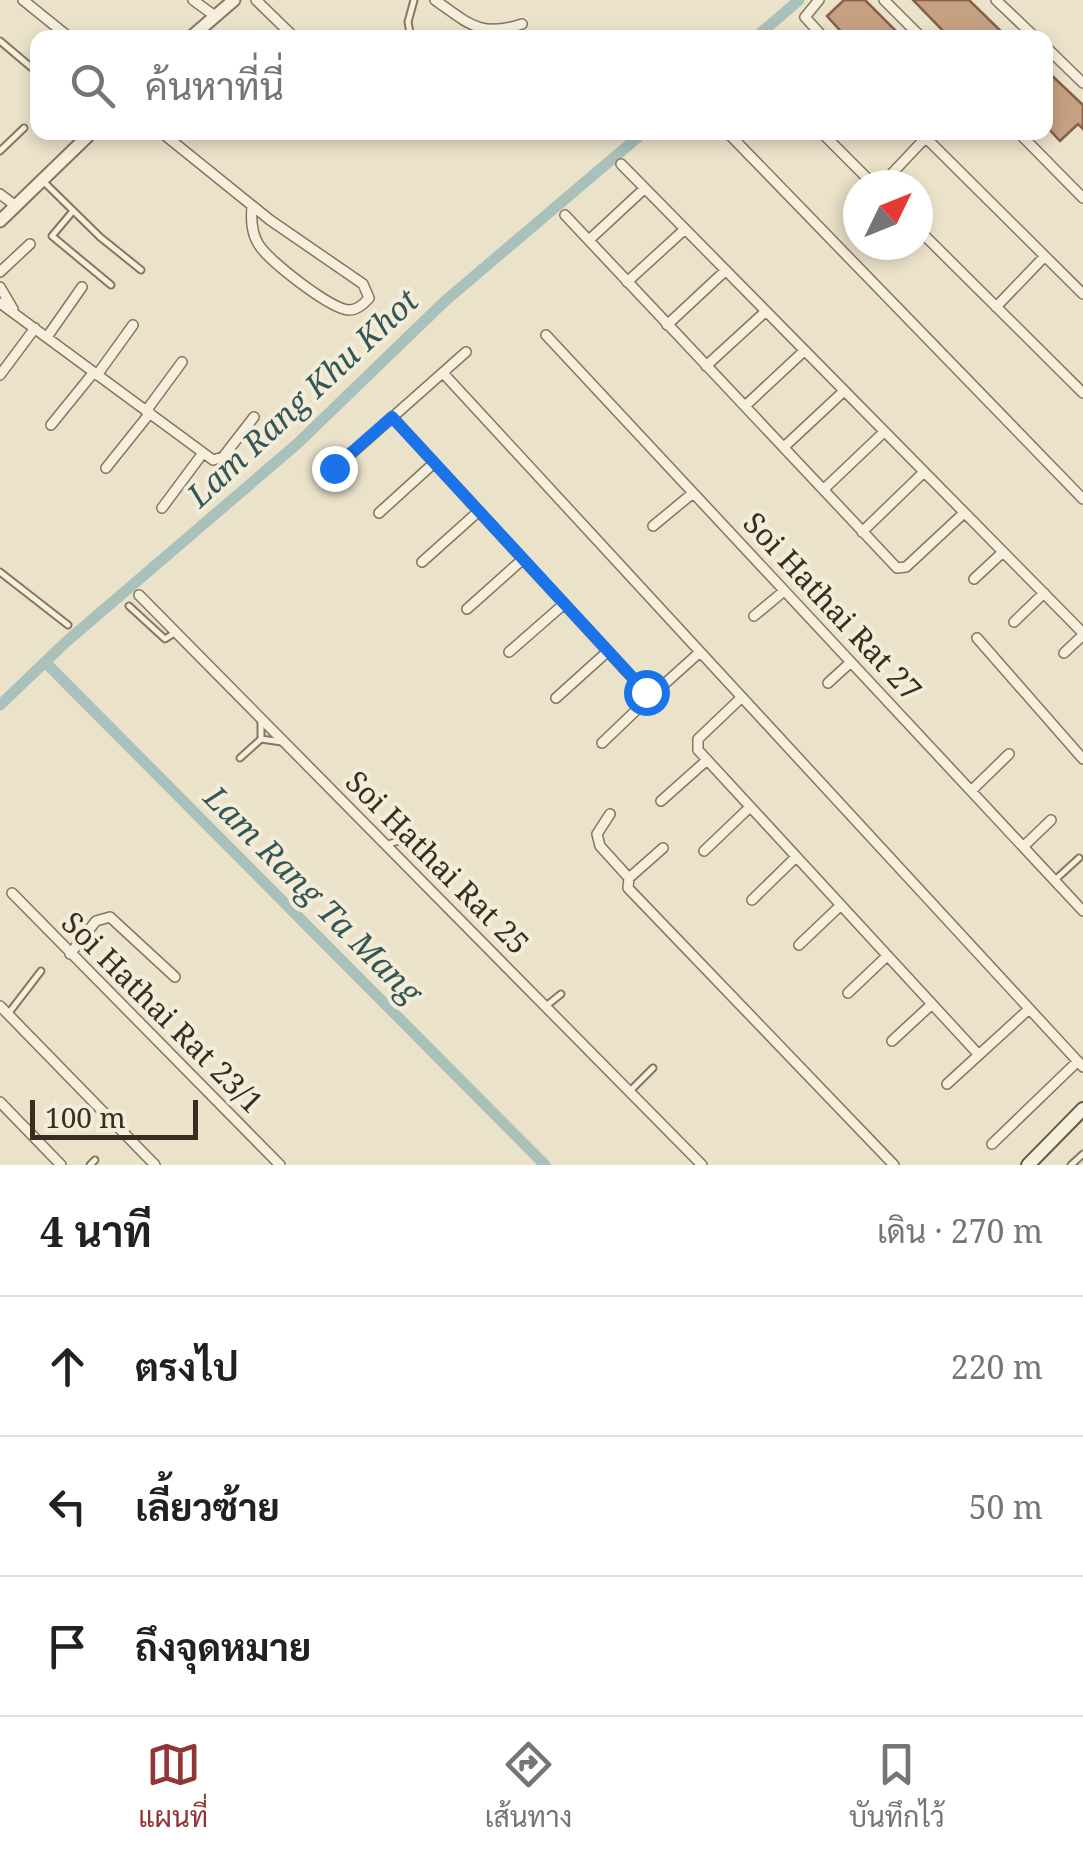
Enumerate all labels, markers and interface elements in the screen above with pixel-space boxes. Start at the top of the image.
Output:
search box [30,30,1053,140]
icon: search [65,58,120,113]
text: ค้นหาที่นี่ [145,59,284,111]
north arrow [843,170,933,260]
water label: Lam Rang Khu Khot [176,278,427,516]
route end [312,446,358,492]
street label: Soi Hathai Rat 27 [735,503,931,709]
route start [624,670,670,716]
street label: Soi Hathai Rat 25 [337,761,539,963]
water label: Lam Rang Ta Mang [195,775,434,1014]
street label: Soi Hathai Rat 23/1 [53,902,273,1122]
scale bar [30,1095,198,1140]
text: 100 m [45,1098,126,1136]
text: 4 นาที [40,1202,152,1259]
text: เดิน · 270 m [877,1209,1043,1252]
icon: ahead [40,1339,95,1394]
text: ตรงไป [135,1340,239,1392]
text: 220 m [951,1345,1043,1388]
icon: left [40,1479,95,1534]
text: เลี้ยวซ้าย [135,1480,280,1532]
text: 50 m [969,1485,1043,1528]
icon: arrive [40,1619,95,1674]
text: ถึงจุดหมาย [135,1620,311,1672]
tab: แผนที่ [138,1737,208,1835]
tab: เส้นทาง [485,1737,572,1835]
tab: บันทึกไว้ [849,1737,945,1835]

